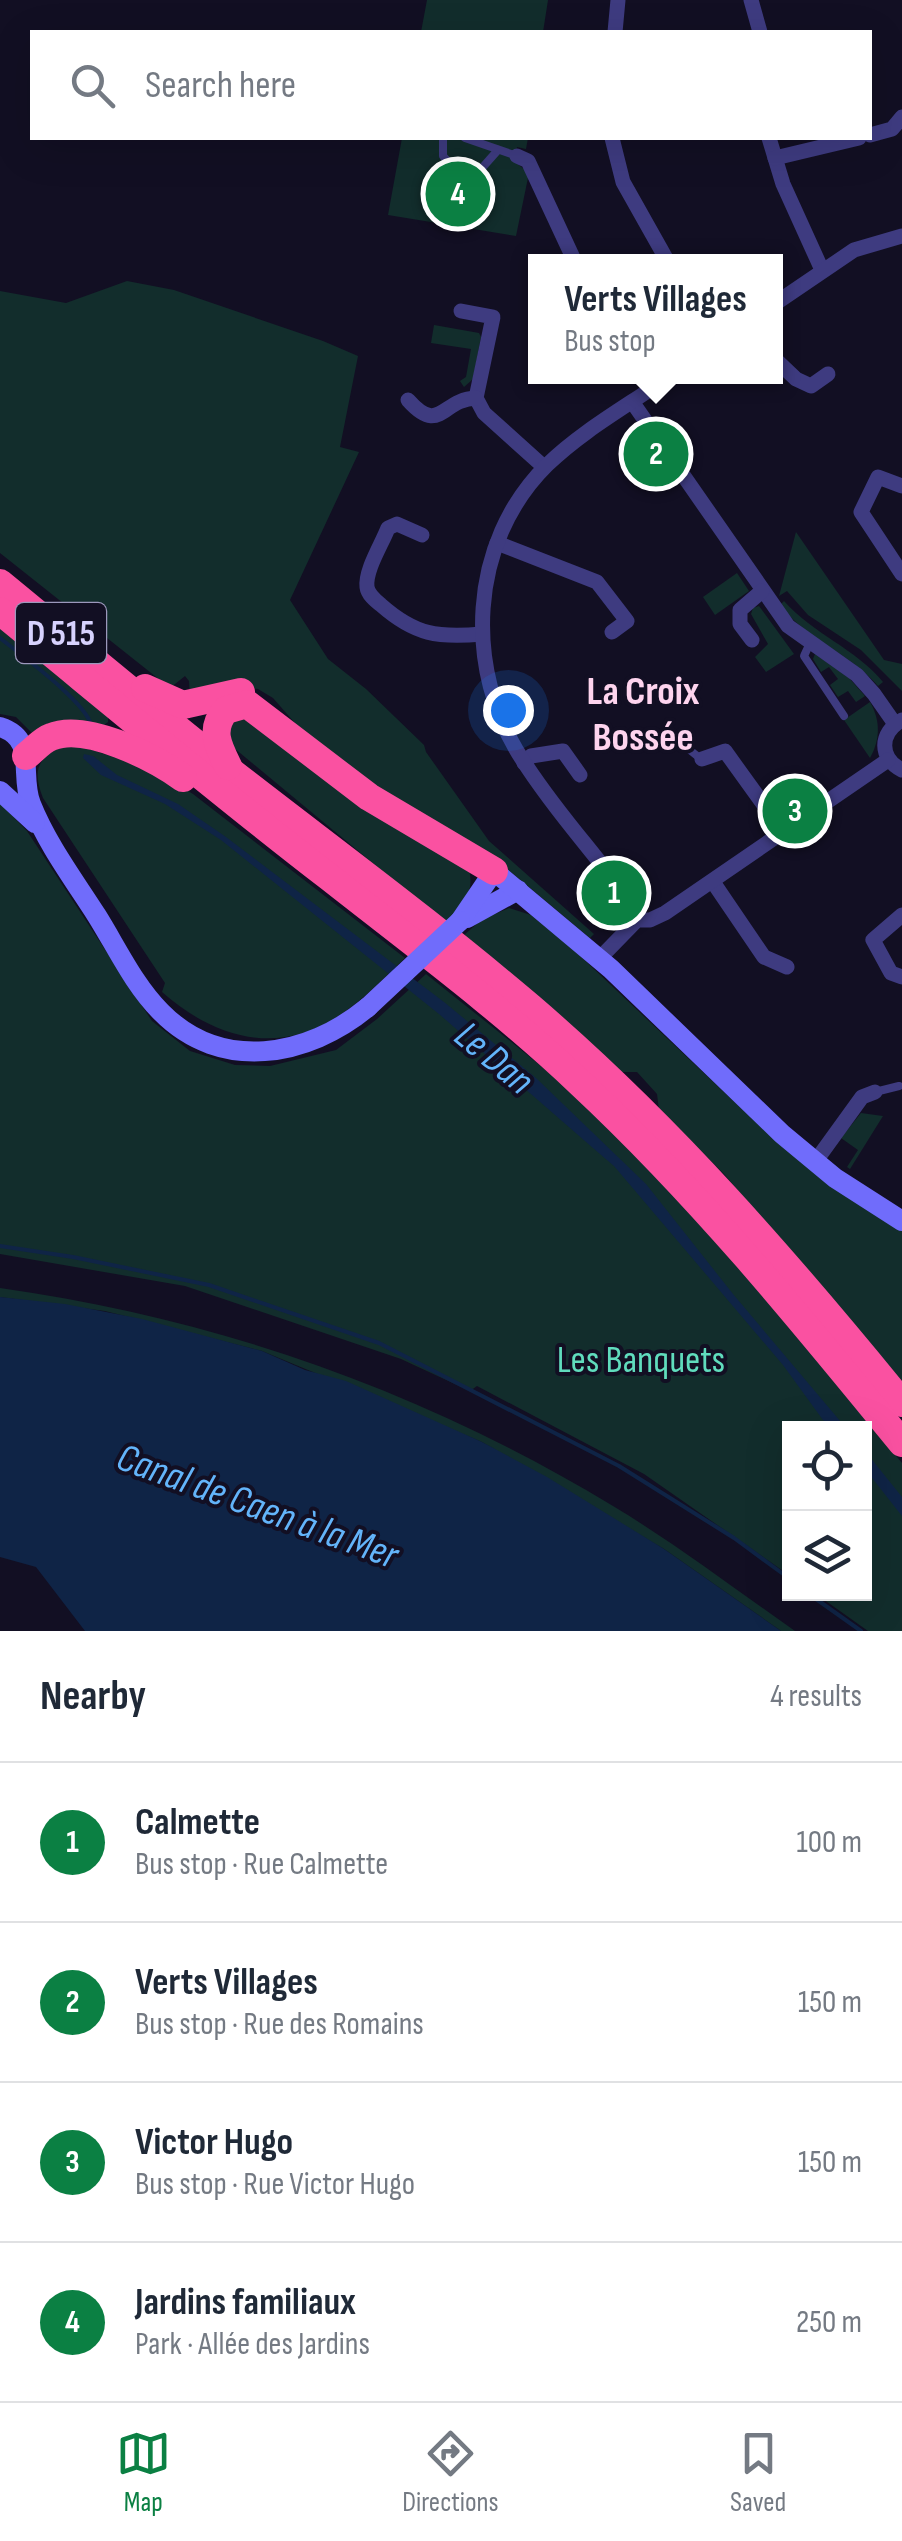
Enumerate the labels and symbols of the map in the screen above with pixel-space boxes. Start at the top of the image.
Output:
pin: 4 [426,156,490,232]
pin: 2 [624,416,688,492]
road number: D 515 [16,603,106,663]
district label: La Croix Bossée [586,668,700,762]
your location [483,685,534,736]
pin: 3 [762,774,828,848]
pin: 1 [582,856,646,930]
water label: Le Dan [445,1012,543,1105]
park label: Les Banquets [557,1338,725,1383]
water label: Canal de Caen à la Mer [110,1434,406,1581]

